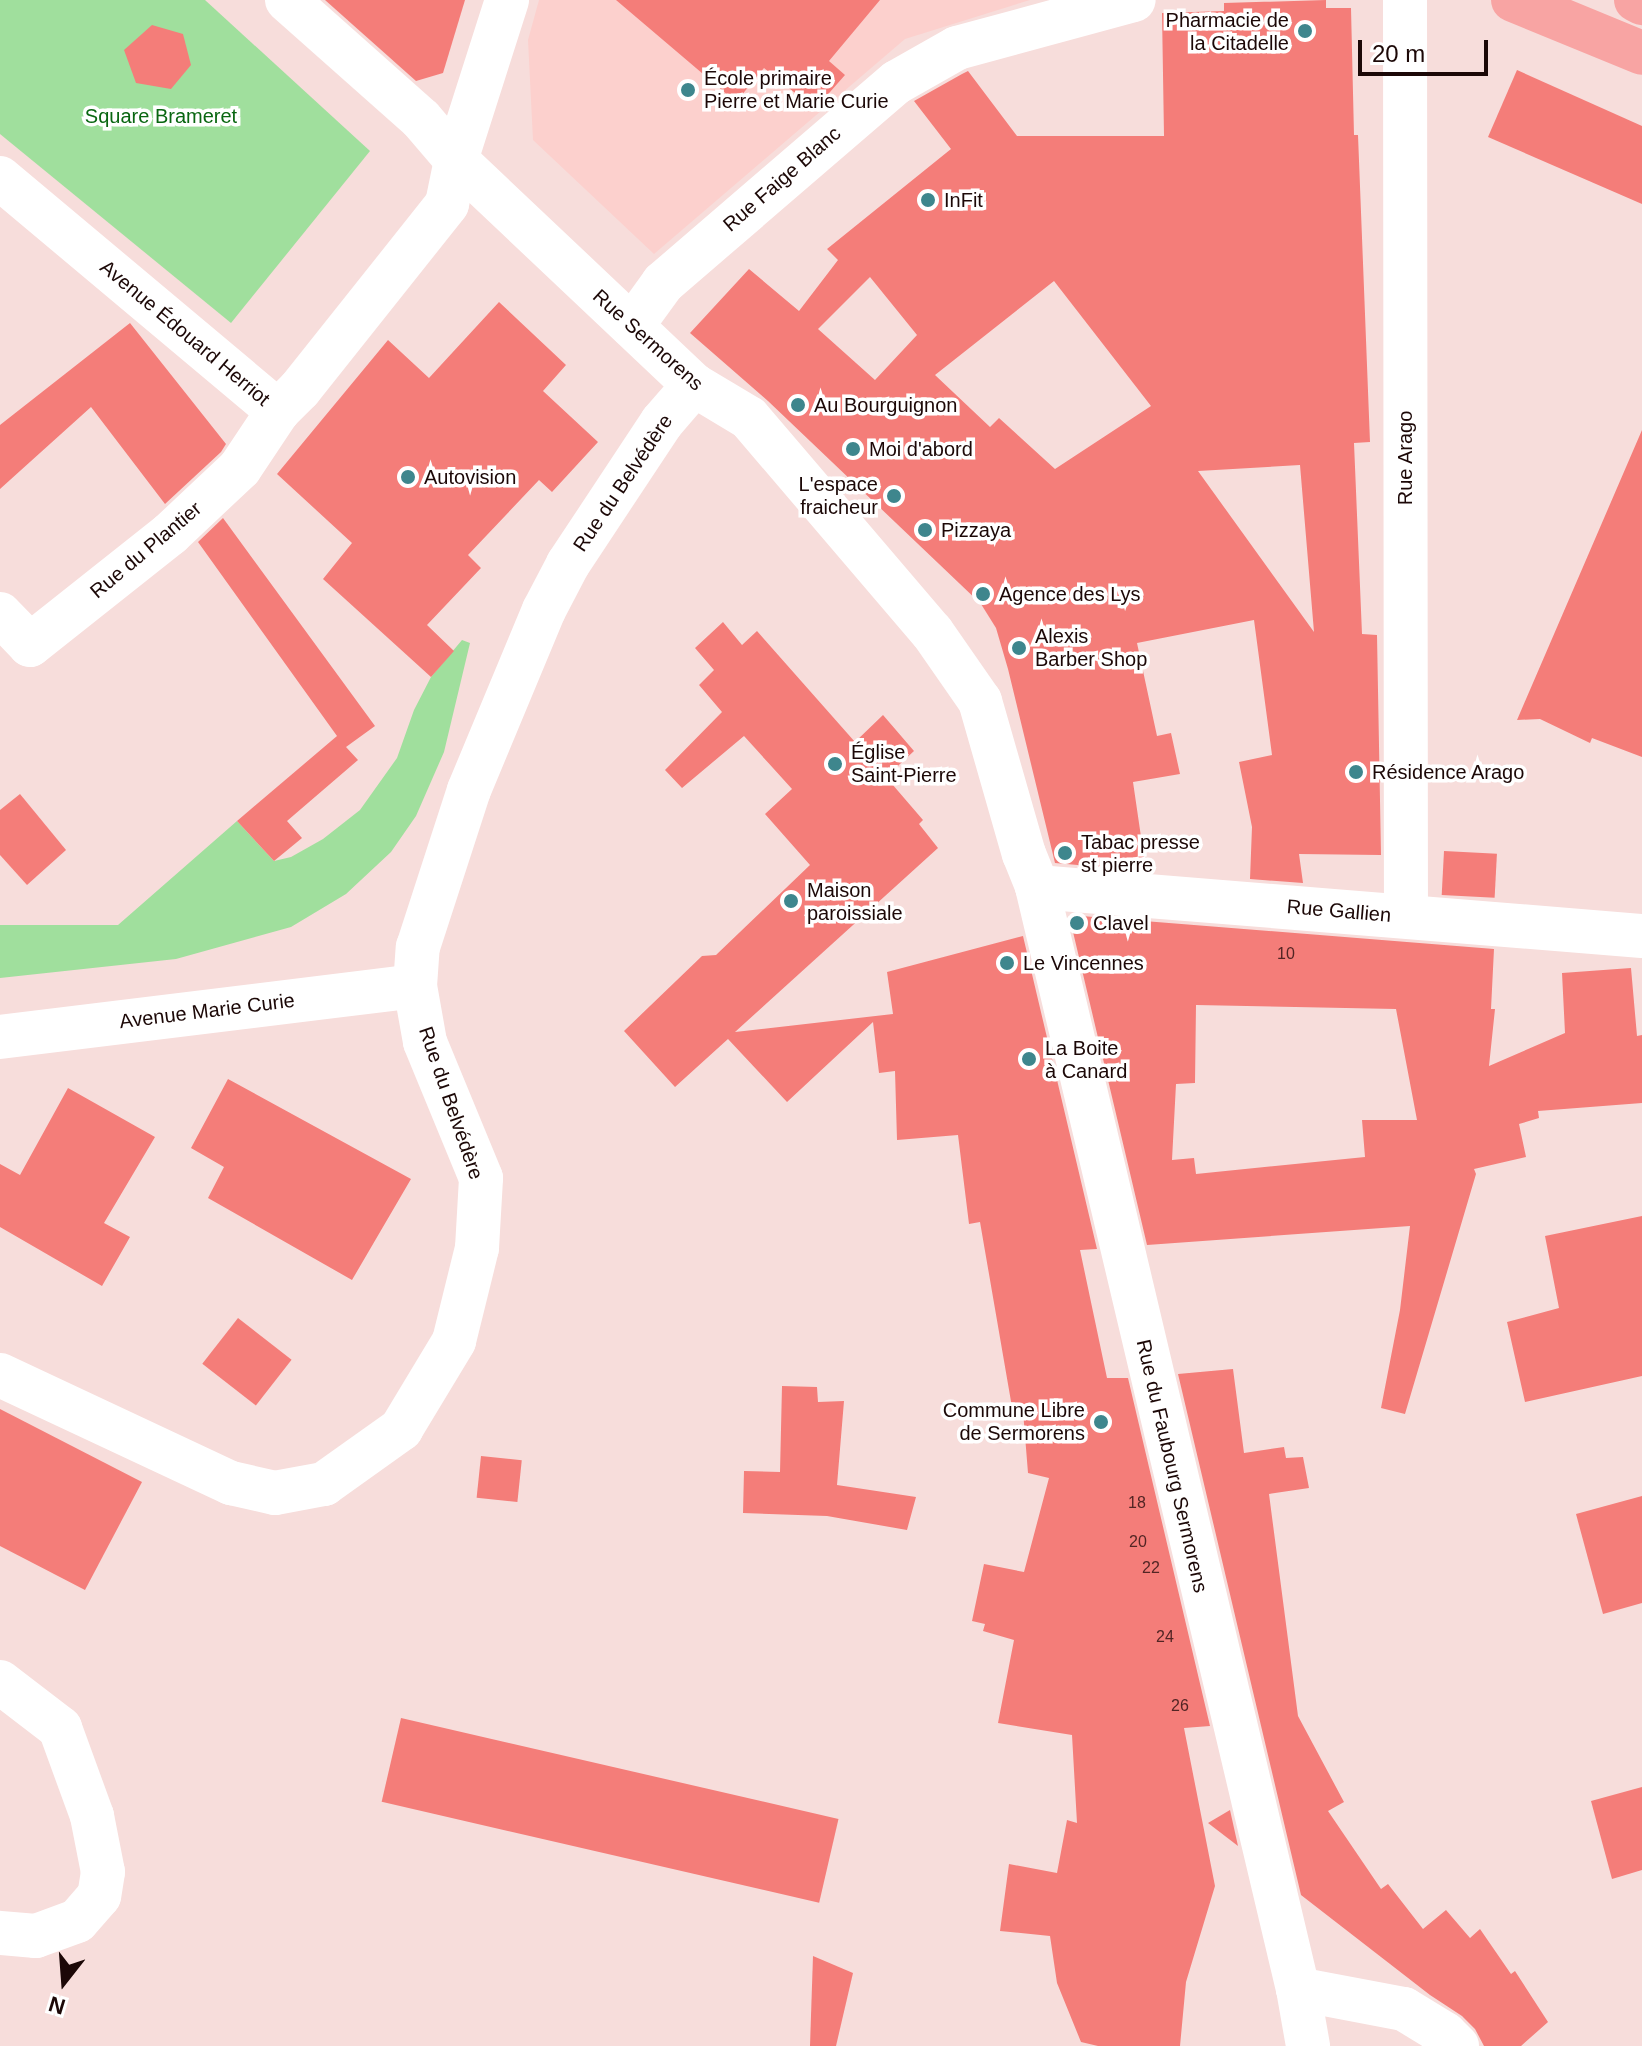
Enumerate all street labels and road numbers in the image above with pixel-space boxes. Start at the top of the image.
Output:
street label: Rue Faige Blanc [718,121,846,237]
street label: Avenue Édouard Herriot [95,255,275,411]
street label: Rue Sermorens [588,284,708,396]
street label: Rue du Belvédère [568,410,678,556]
street label: Rue Arago [1393,410,1417,506]
street label: Rue du Plantier [85,496,207,604]
street label: Rue Gallien [1286,894,1392,928]
street label: Avenue Marie Curie [118,988,296,1034]
street label: Rue du Belvédère [414,1023,488,1183]
street label: Rue du Faubourg Sermorens [1131,1337,1213,1595]

